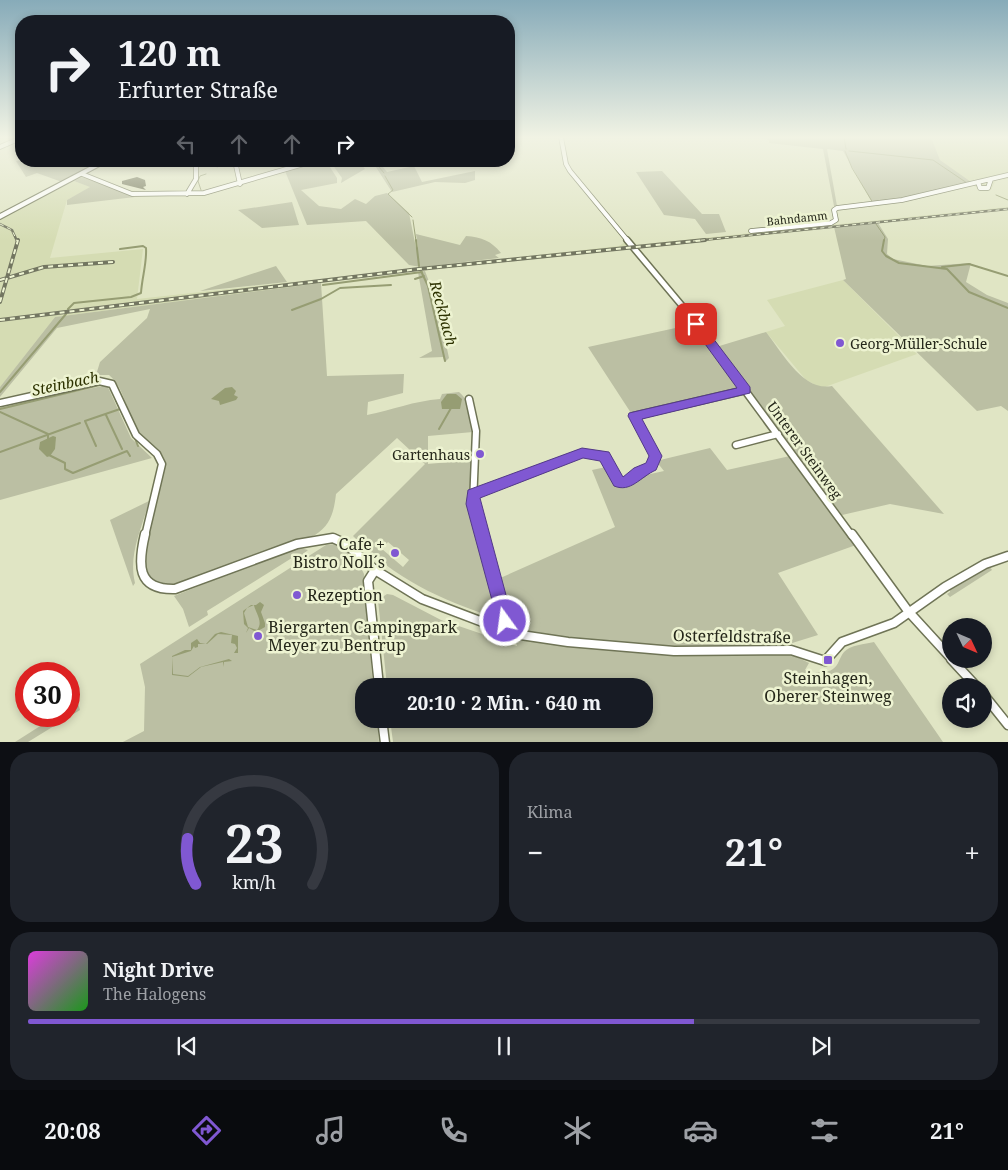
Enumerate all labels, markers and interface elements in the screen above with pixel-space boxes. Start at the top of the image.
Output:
text: 120 m [118,29,221,76]
icon: right [35,35,100,100]
text: Erfurter Straße [118,74,278,104]
icon: left [172,130,200,158]
icon: ahead [225,130,253,158]
icon: ahead [278,130,306,158]
icon: right [331,130,359,158]
street label: Bahndamm [766,207,829,229]
water label: Reckbach [425,277,462,348]
pin [675,303,717,345]
icon: arrive [682,310,710,338]
place label: Georg-Müller-Schule [850,334,987,353]
marker: Georg-Müller-Schule [834,337,846,349]
water label: Steinbach [30,366,100,400]
street label: Unterer Steinweg [763,397,847,503]
place label: Gartenhaus [392,445,470,464]
marker: Gartenhaus [474,448,486,460]
place label: Cafe + Bistro Noll´s [293,533,385,573]
marker: Cafe + Bistro Noll´s [389,547,401,559]
place label: Rezeption [307,584,383,606]
marker: Rezeption [291,589,303,601]
position arrow [478,594,530,646]
place label: Biergarten Campingpark Meyer zu Bentrup [268,616,458,656]
north arrow [942,618,992,668]
map controls [942,618,992,728]
street label: Osterfeldstraße [673,624,791,648]
marker: Biergarten Campingpark Meyer zu Bentrup [252,630,264,642]
marker: Steinhagen, Oberer Steinweg [822,654,834,666]
speed limit sign: 30 [15,662,80,727]
place label: Steinhagen, Oberer Steinweg [764,667,892,707]
button: sound [942,678,992,728]
text: 20:10 · 2 Min. · 640 m [407,690,601,716]
text: Klima [527,801,572,823]
text: 23 [225,807,284,878]
text: 21° [725,825,783,877]
text: − [527,833,543,871]
text: + [964,833,980,871]
text: km/h [233,870,276,894]
text: Night Drive [103,957,214,983]
text: The Halogens [103,983,206,1005]
icon: previous [173,1032,201,1060]
icon: pause [490,1032,518,1060]
icon: next [807,1032,835,1060]
icon: directions [189,1113,224,1148]
icon: music [313,1113,348,1148]
icon: phone [436,1113,471,1148]
icon: climate [560,1113,595,1148]
icon: car [683,1113,718,1148]
icon: filters [807,1113,842,1148]
text: 20:08 [44,1115,101,1145]
text: 21° [930,1115,964,1145]

